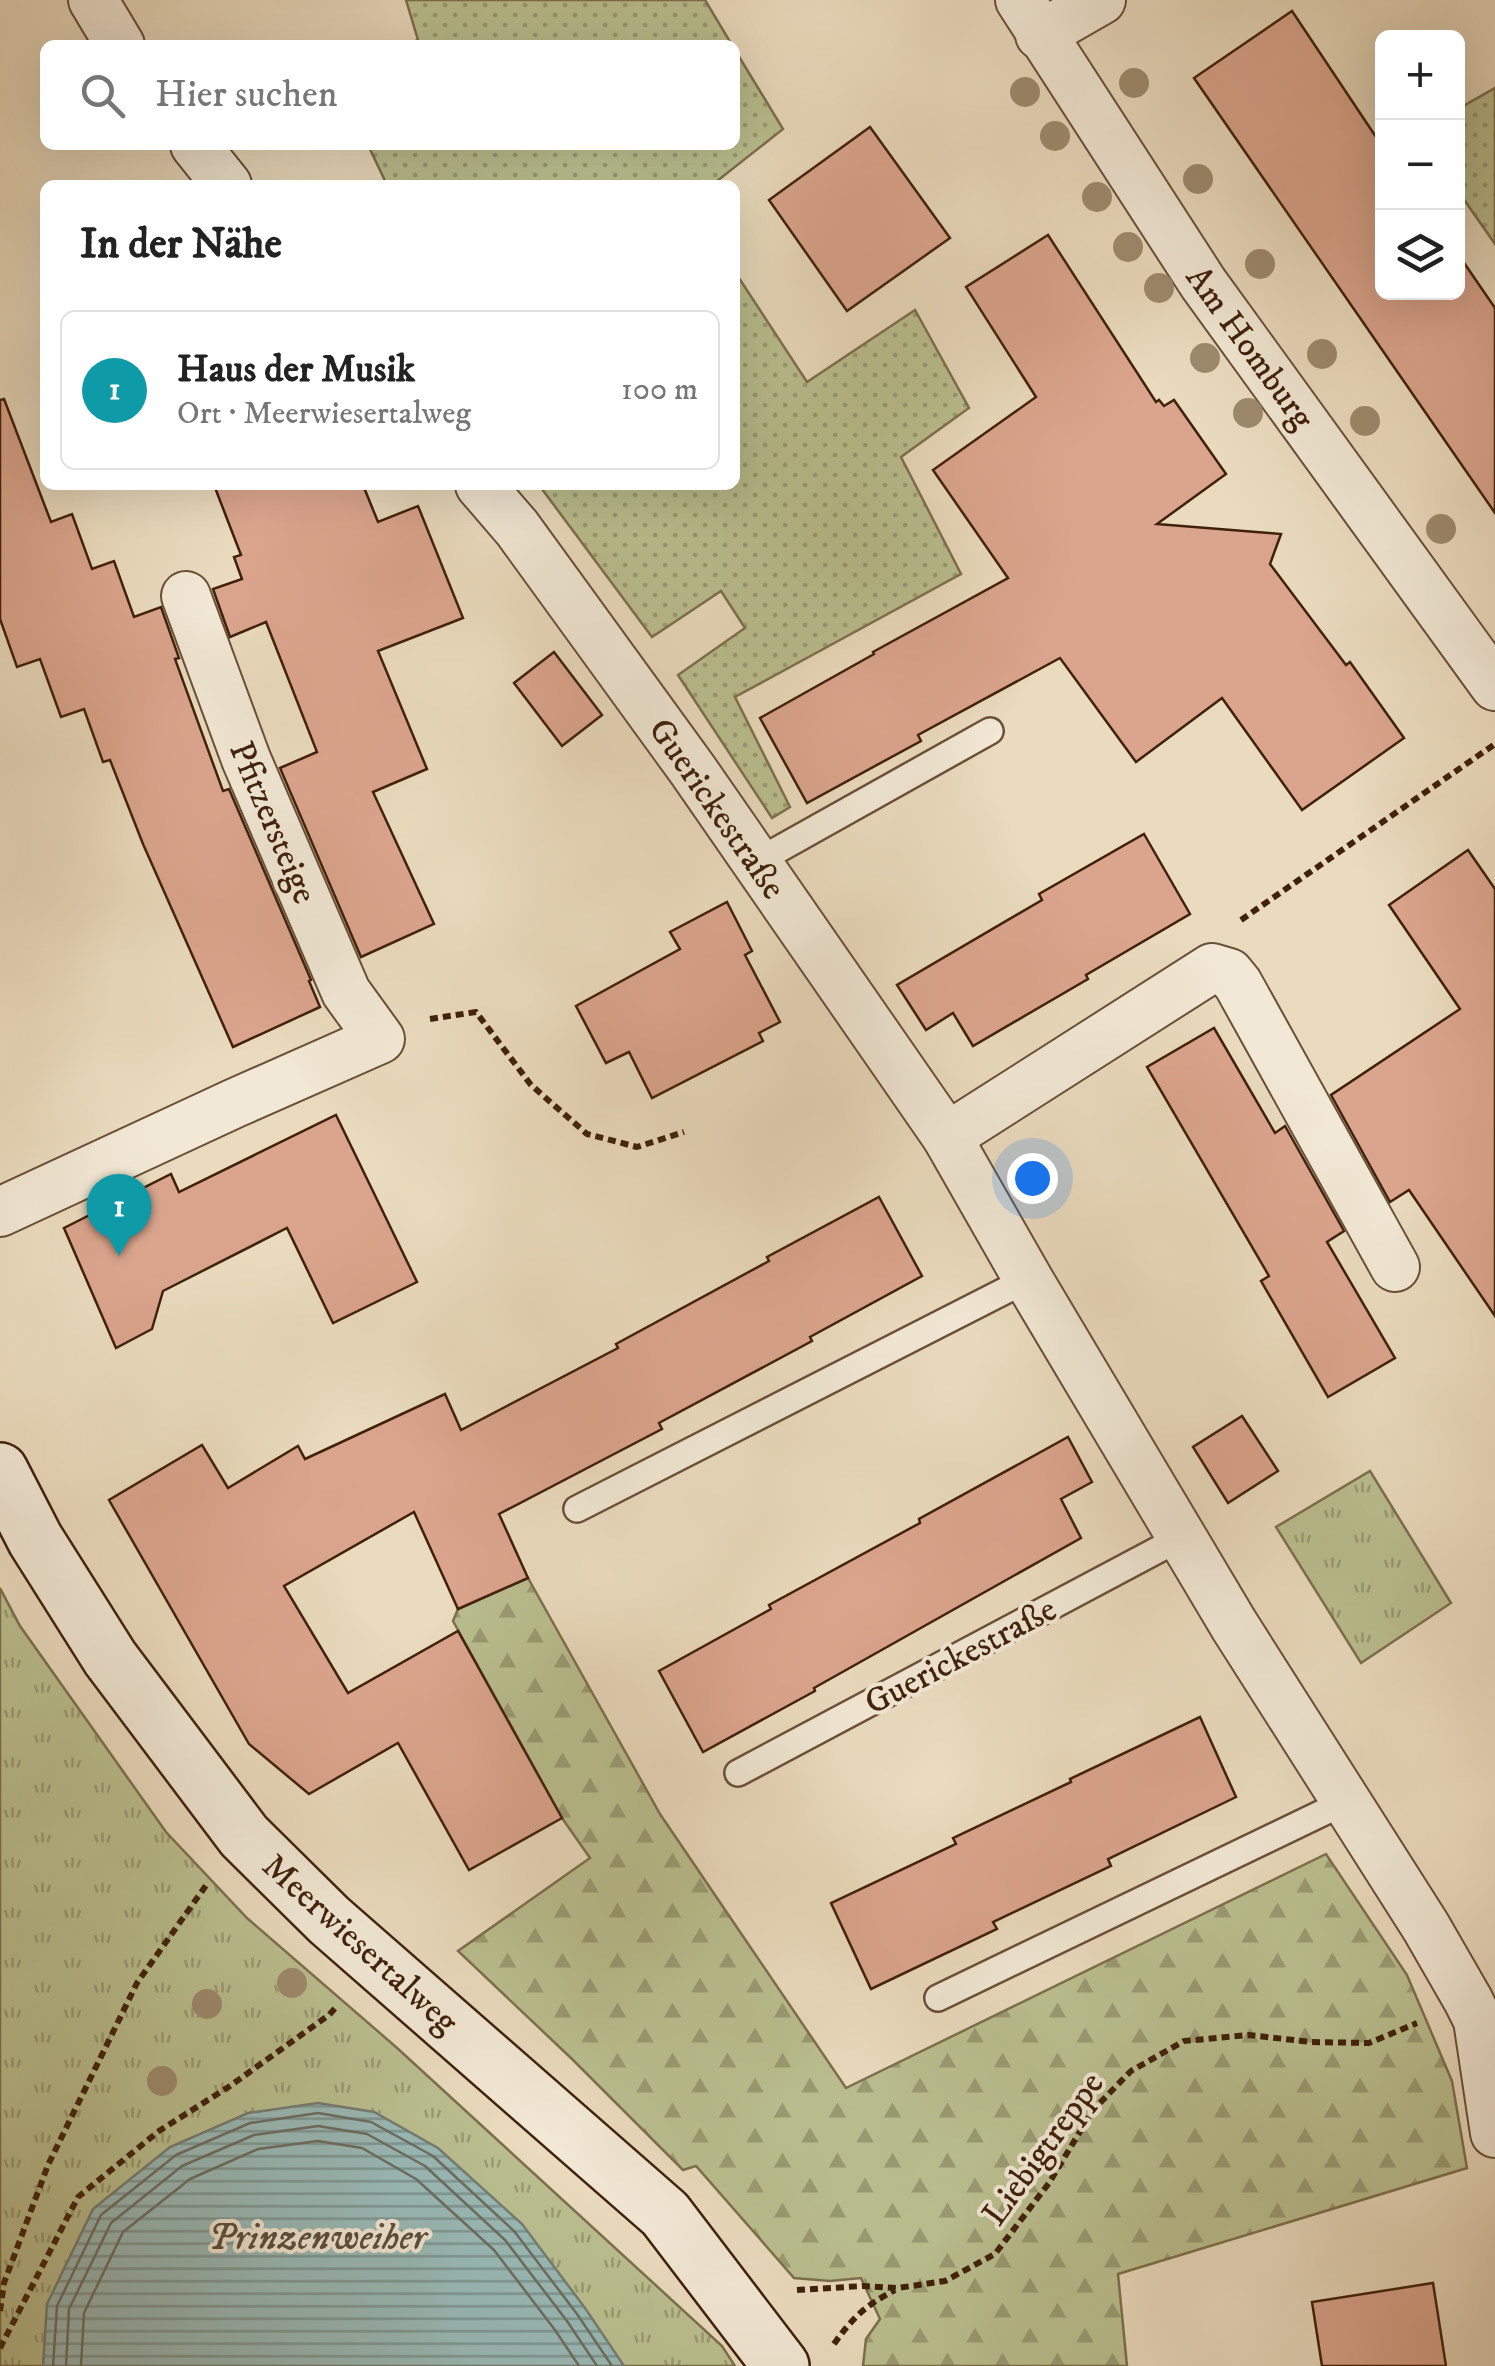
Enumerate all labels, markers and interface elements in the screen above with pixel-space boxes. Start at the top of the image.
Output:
map controls [1375,30,1465,300]
button: + [1375,30,1465,120]
search box [40,40,740,150]
icon: search [75,68,130,123]
text: Hier suchen [155,71,338,119]
button: − [1375,120,1465,210]
button: layers [1375,210,1465,300]
text: In der Nähe [80,219,282,271]
street label: Am Homburg [1175,258,1324,439]
text: Haus der Musik [177,346,415,394]
text: 1 [109,370,120,410]
text: 100 m [621,370,698,410]
text: Ort · Meerwiesertalweg [177,394,471,434]
street label: Guerickestraße [638,710,795,908]
street label: Pfitzersteige [218,735,326,911]
your location [1007,1153,1058,1204]
pin: 1 [86,1174,152,1256]
street label: Guerickestraße [857,1588,1064,1726]
street label: Meerwiesertalweg [252,1845,468,2045]
street label: Liebigtreppe [973,2064,1114,2235]
water label: Prinzenweiher [208,2214,430,2262]

